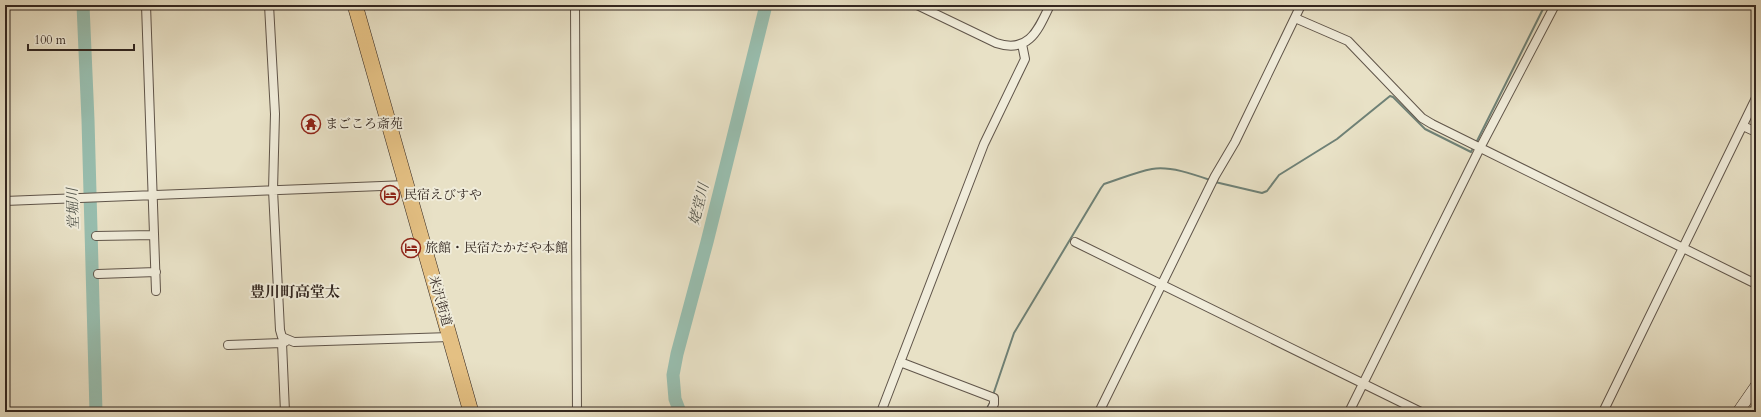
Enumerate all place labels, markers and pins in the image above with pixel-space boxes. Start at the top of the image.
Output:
temple icon: まごころ斎苑 [300,113,322,135]
place label: まごころ斎苑 [325,115,403,133]
hotel icon: 民宿えびすや [379,184,401,206]
place label: 民宿えびすや [404,186,482,204]
hotel icon: 旅館・民宿たかだや本館 [400,237,422,259]
place label: 旅館・民宿たかだや本館 [425,239,568,257]

